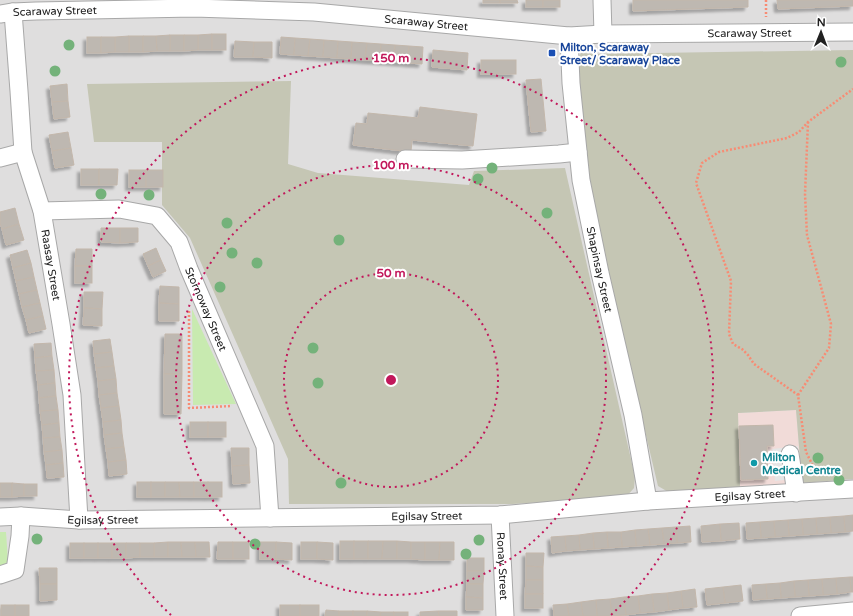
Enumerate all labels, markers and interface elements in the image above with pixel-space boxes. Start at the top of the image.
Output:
street label: Scaraway Street [12,3,97,19]
street label: Scaraway Street [384,12,469,33]
north arrow [801,12,841,52]
text: N [817,16,826,29]
street label: Scaraway Street [707,26,792,40]
place label: Milton, Scaraway Street/ Scaraway Place [560,41,681,68]
marker: Milton, Scaraway Street/ Scaraway Place [547,48,557,58]
text: 150 m [373,51,409,65]
text: 100 m [373,158,409,172]
street label: Shapinsay Street [584,225,615,314]
street label: Raasay Street [39,228,63,301]
street label: Stornoway Street [182,265,230,353]
text: 50 m [376,266,406,280]
centre of rings [384,373,398,387]
place label: Milton Medical Centre [762,451,842,477]
marker: Milton Medical Centre [749,458,759,468]
street label: Egilsay Street [714,486,786,504]
street label: Egilsay Street [391,509,462,523]
street label: Egilsay Street [67,513,138,527]
street label: Ronay Street [494,532,511,600]

